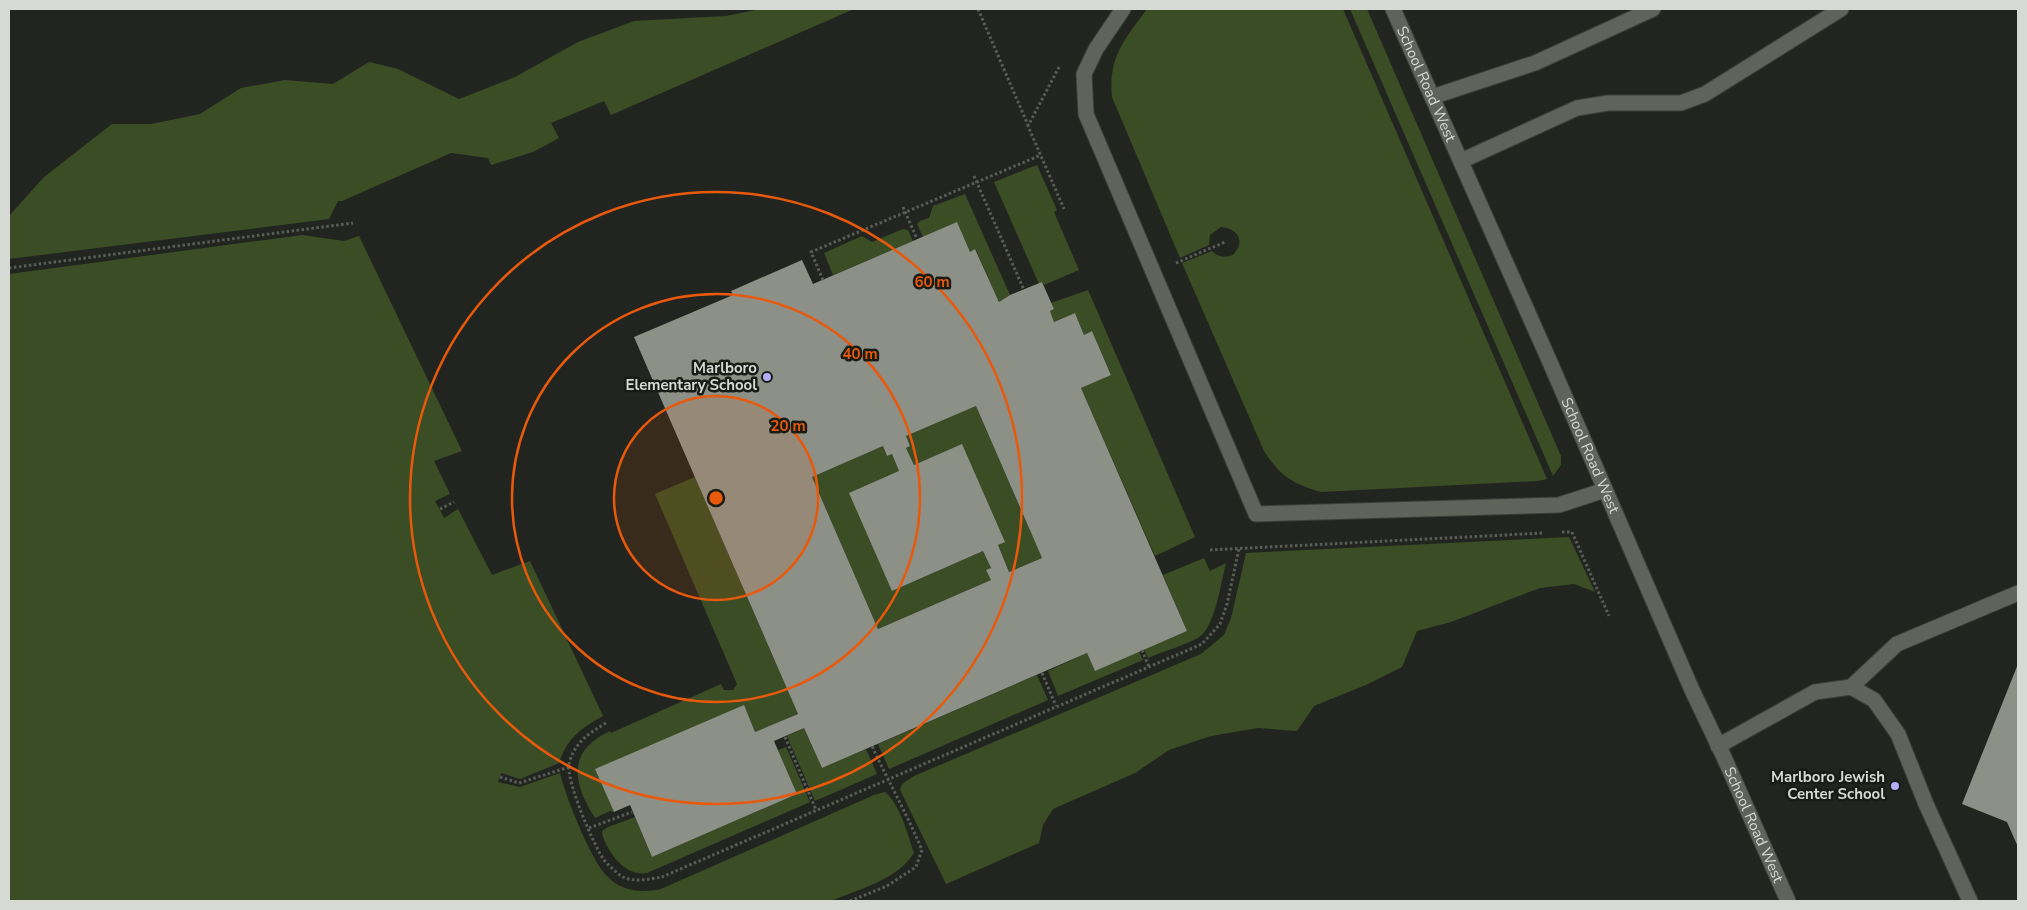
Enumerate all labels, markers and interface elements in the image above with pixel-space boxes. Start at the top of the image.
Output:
street label: School Road West [1392,23,1461,146]
text: 60 m [914,272,950,292]
text: 40 m [842,344,878,364]
place label: Marlboro Elementary School [626,358,757,395]
marker: Marlboro Elementary School [761,371,773,383]
street label: School Road West [1556,394,1625,517]
text: 20 m [770,416,806,436]
centre of rings [707,489,725,507]
street label: School Road West [1720,764,1789,886]
place label: Marlboro Jewish Center School [1771,767,1885,804]
marker: Marlboro Jewish Center School [1889,780,1901,792]

